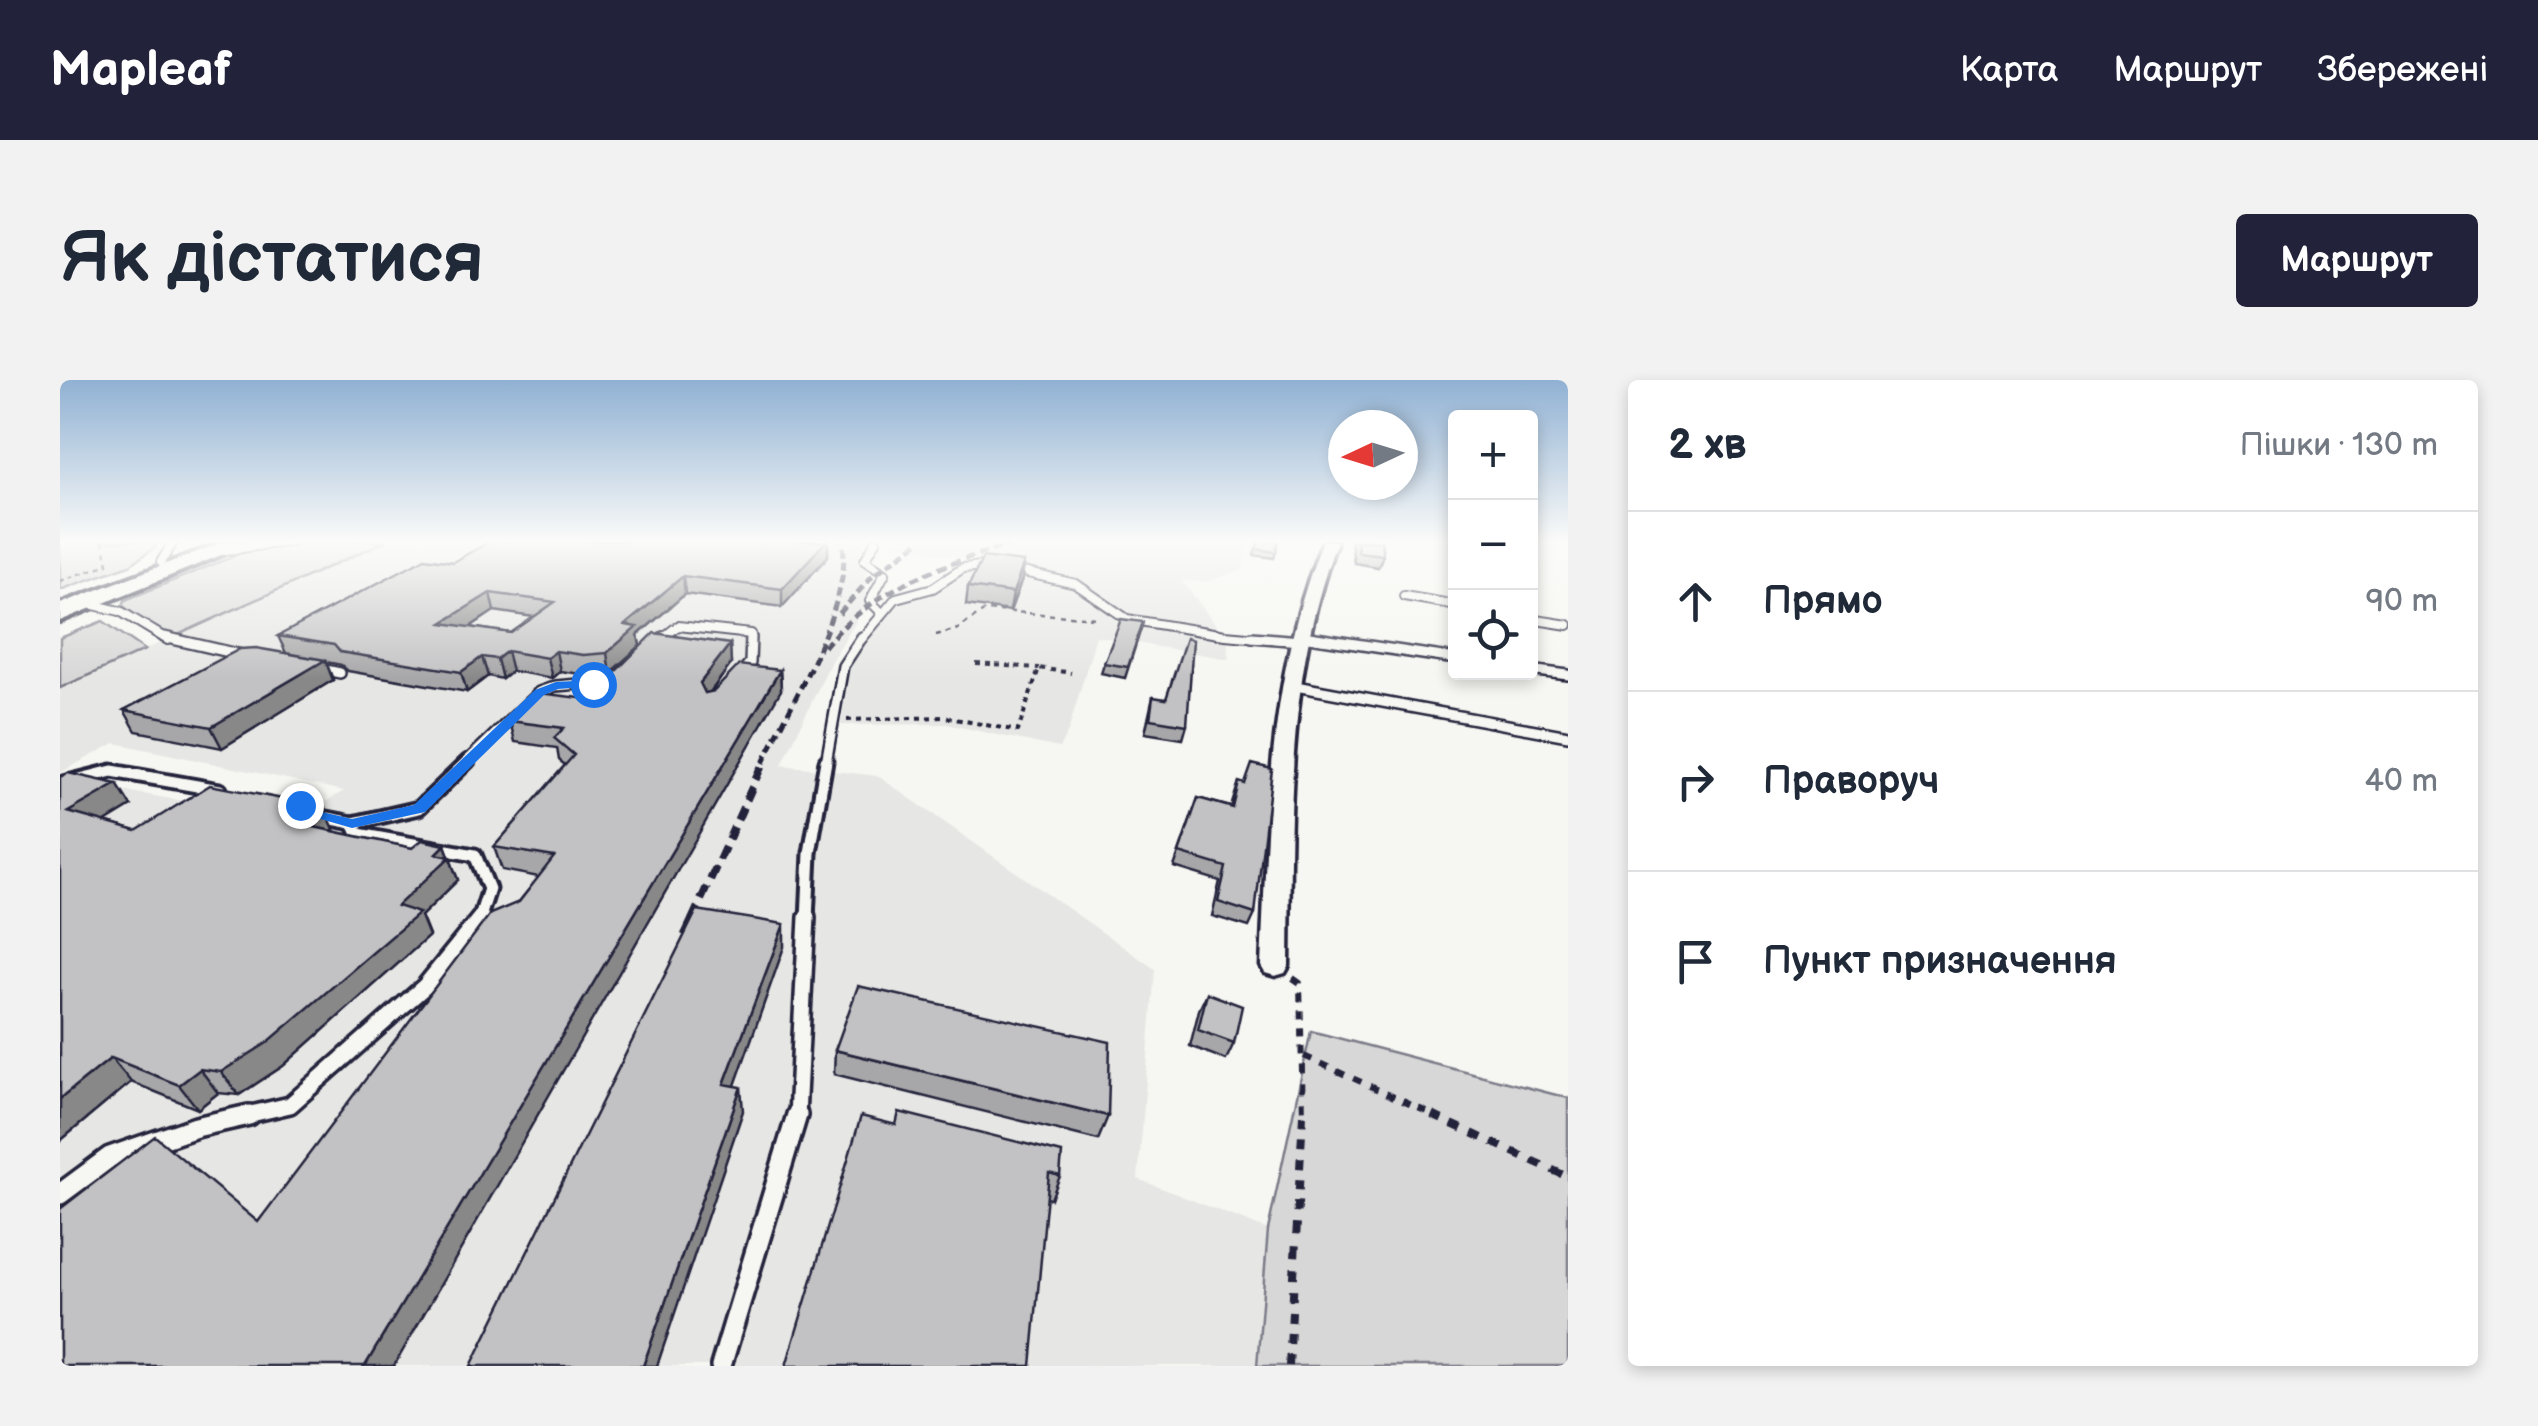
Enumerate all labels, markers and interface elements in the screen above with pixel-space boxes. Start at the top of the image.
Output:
text: Mapleaf [50,42,232,99]
text: Карта [1960,49,2058,92]
text: Маршрут [2113,49,2262,92]
text: Збережені [2317,49,2488,92]
button: Маршрут [2236,214,2478,307]
text: Як дістатися [60,218,484,302]
north arrow [1328,410,1418,500]
map controls [1448,410,1538,680]
button: + [1448,410,1538,500]
text: 2 хв [1668,420,1746,471]
text: Пішки · 130 m [2240,426,2438,465]
button: − [1448,500,1538,590]
icon: ahead [1668,574,1723,629]
text: Прямо [1763,579,1882,624]
text: 90 m [2366,582,2438,621]
button: locate [1448,590,1538,680]
route start [571,662,617,708]
icon: right [1668,754,1723,809]
text: Праворуч [1763,759,1939,804]
text: 40 m [2365,762,2438,801]
route end [278,783,324,829]
icon: arrive [1668,934,1723,989]
text: Пункт призначення [1763,939,2117,984]

